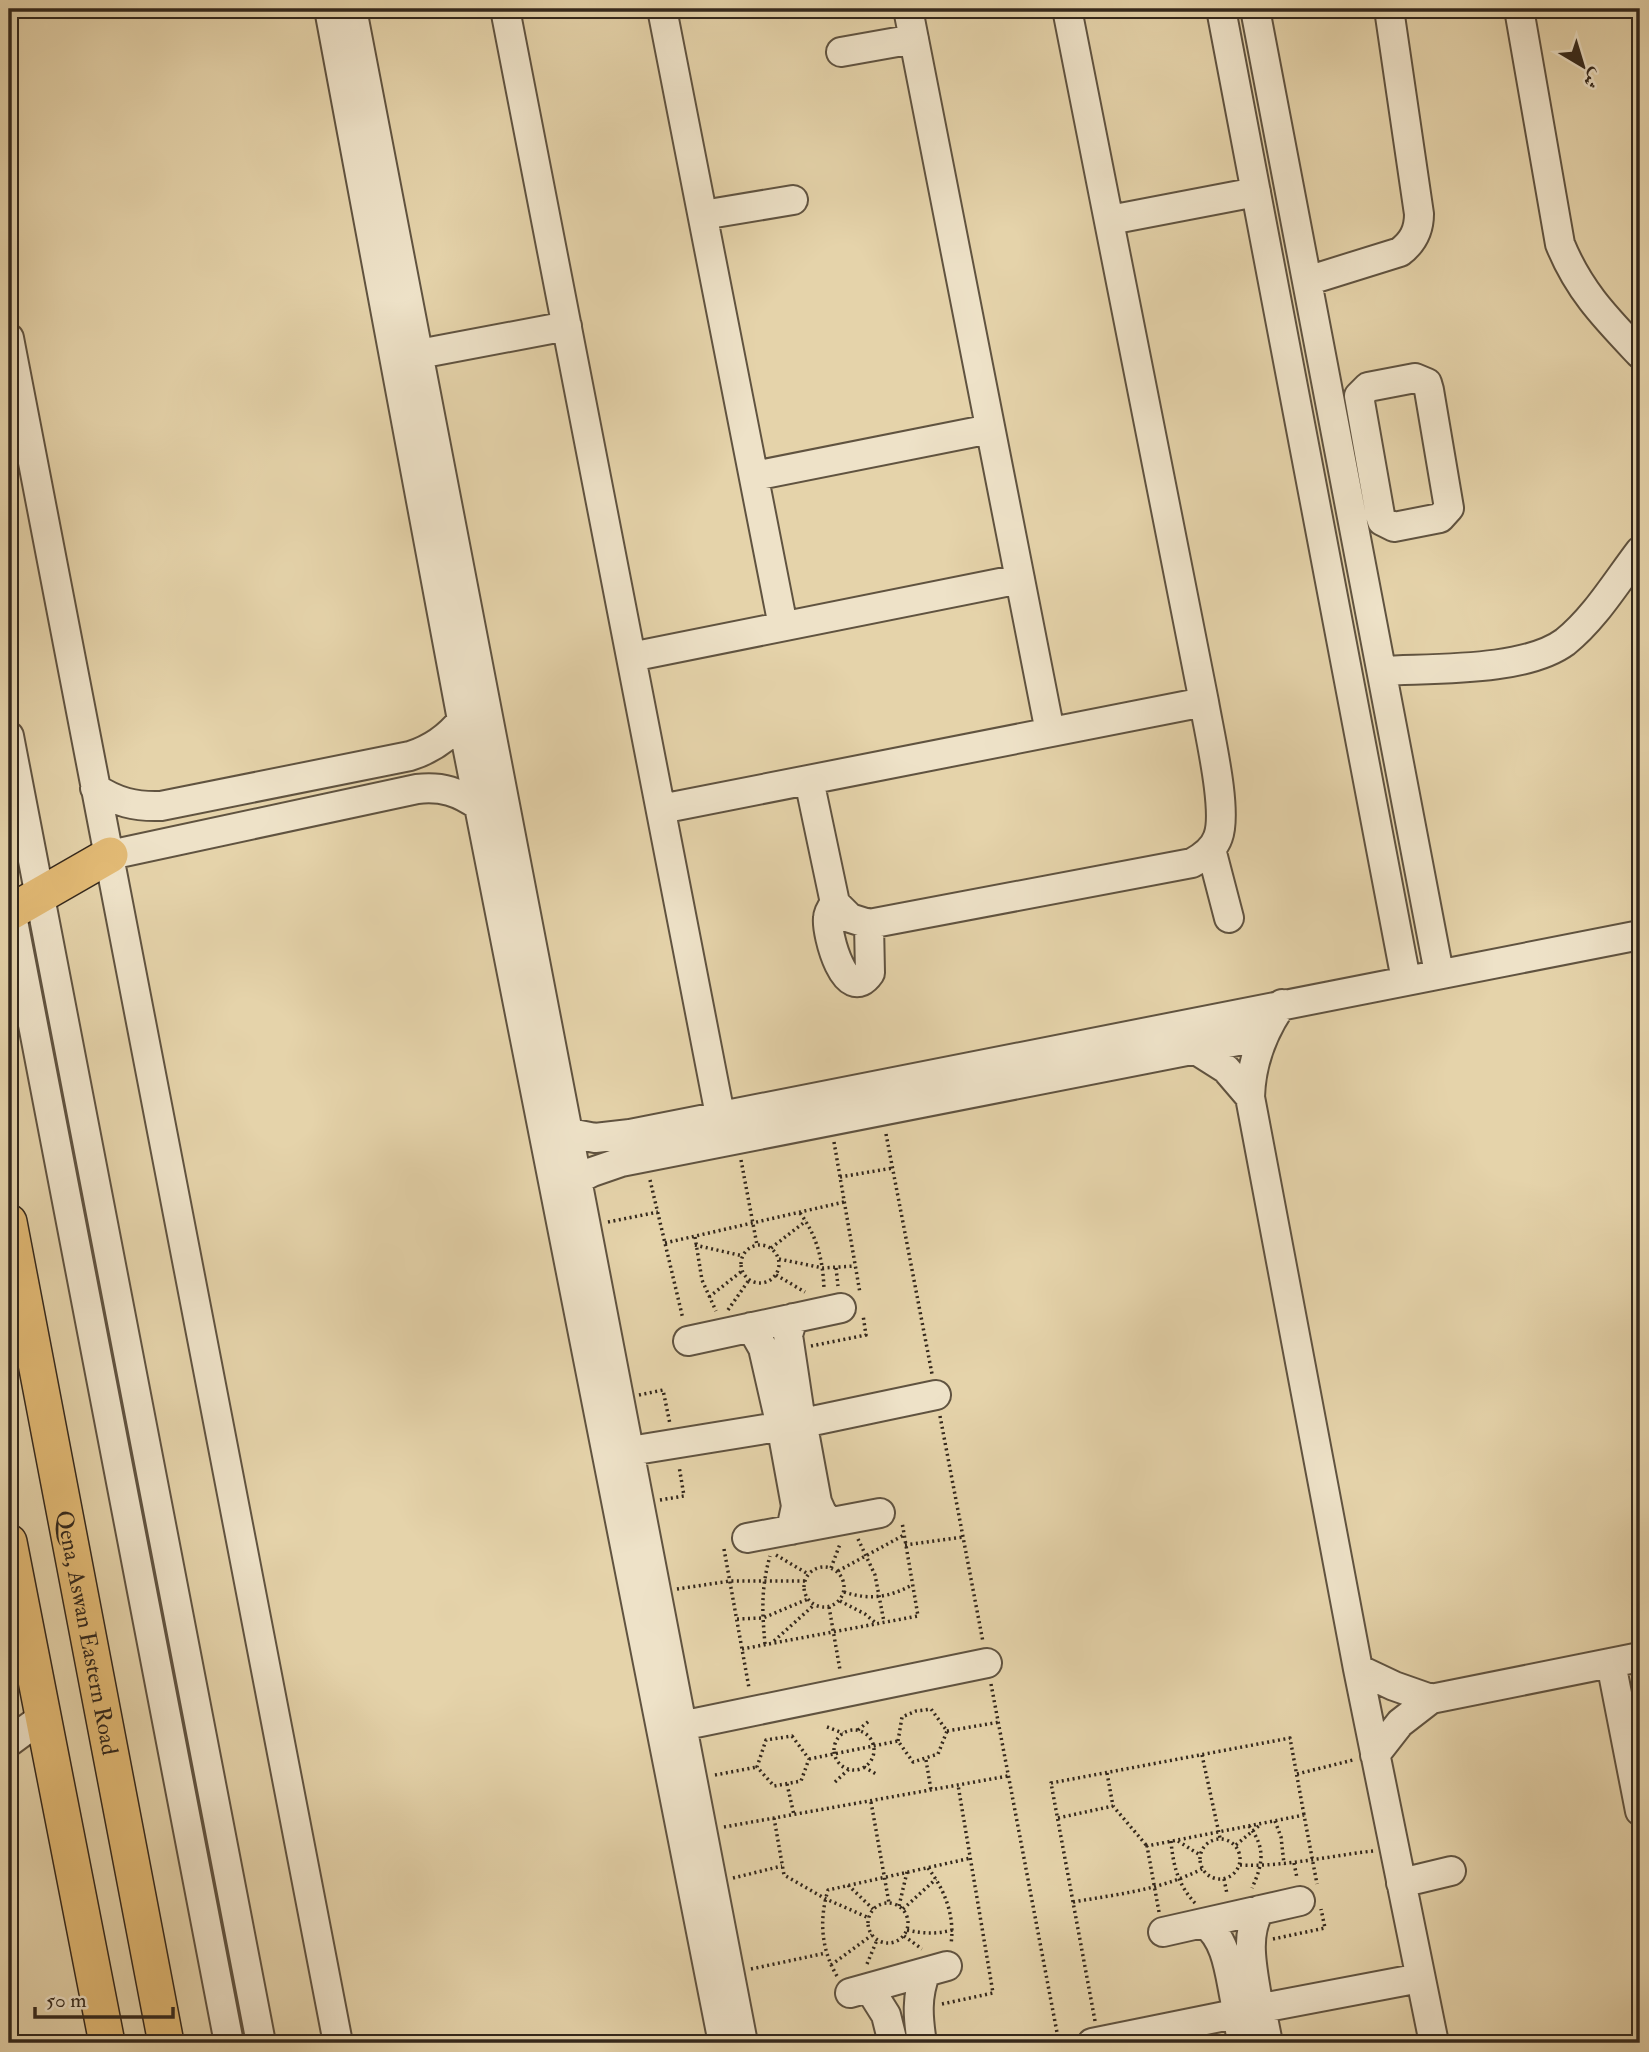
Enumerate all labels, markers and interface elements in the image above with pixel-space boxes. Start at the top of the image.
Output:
north arrow [1548,32,1618,102]
text: ش [1578,63,1608,94]
street label: Qena, Aswan Eastern Road [49,1508,125,1757]
scale bar [35,1975,173,2019]
text: 50 m [46,1987,87,2014]

